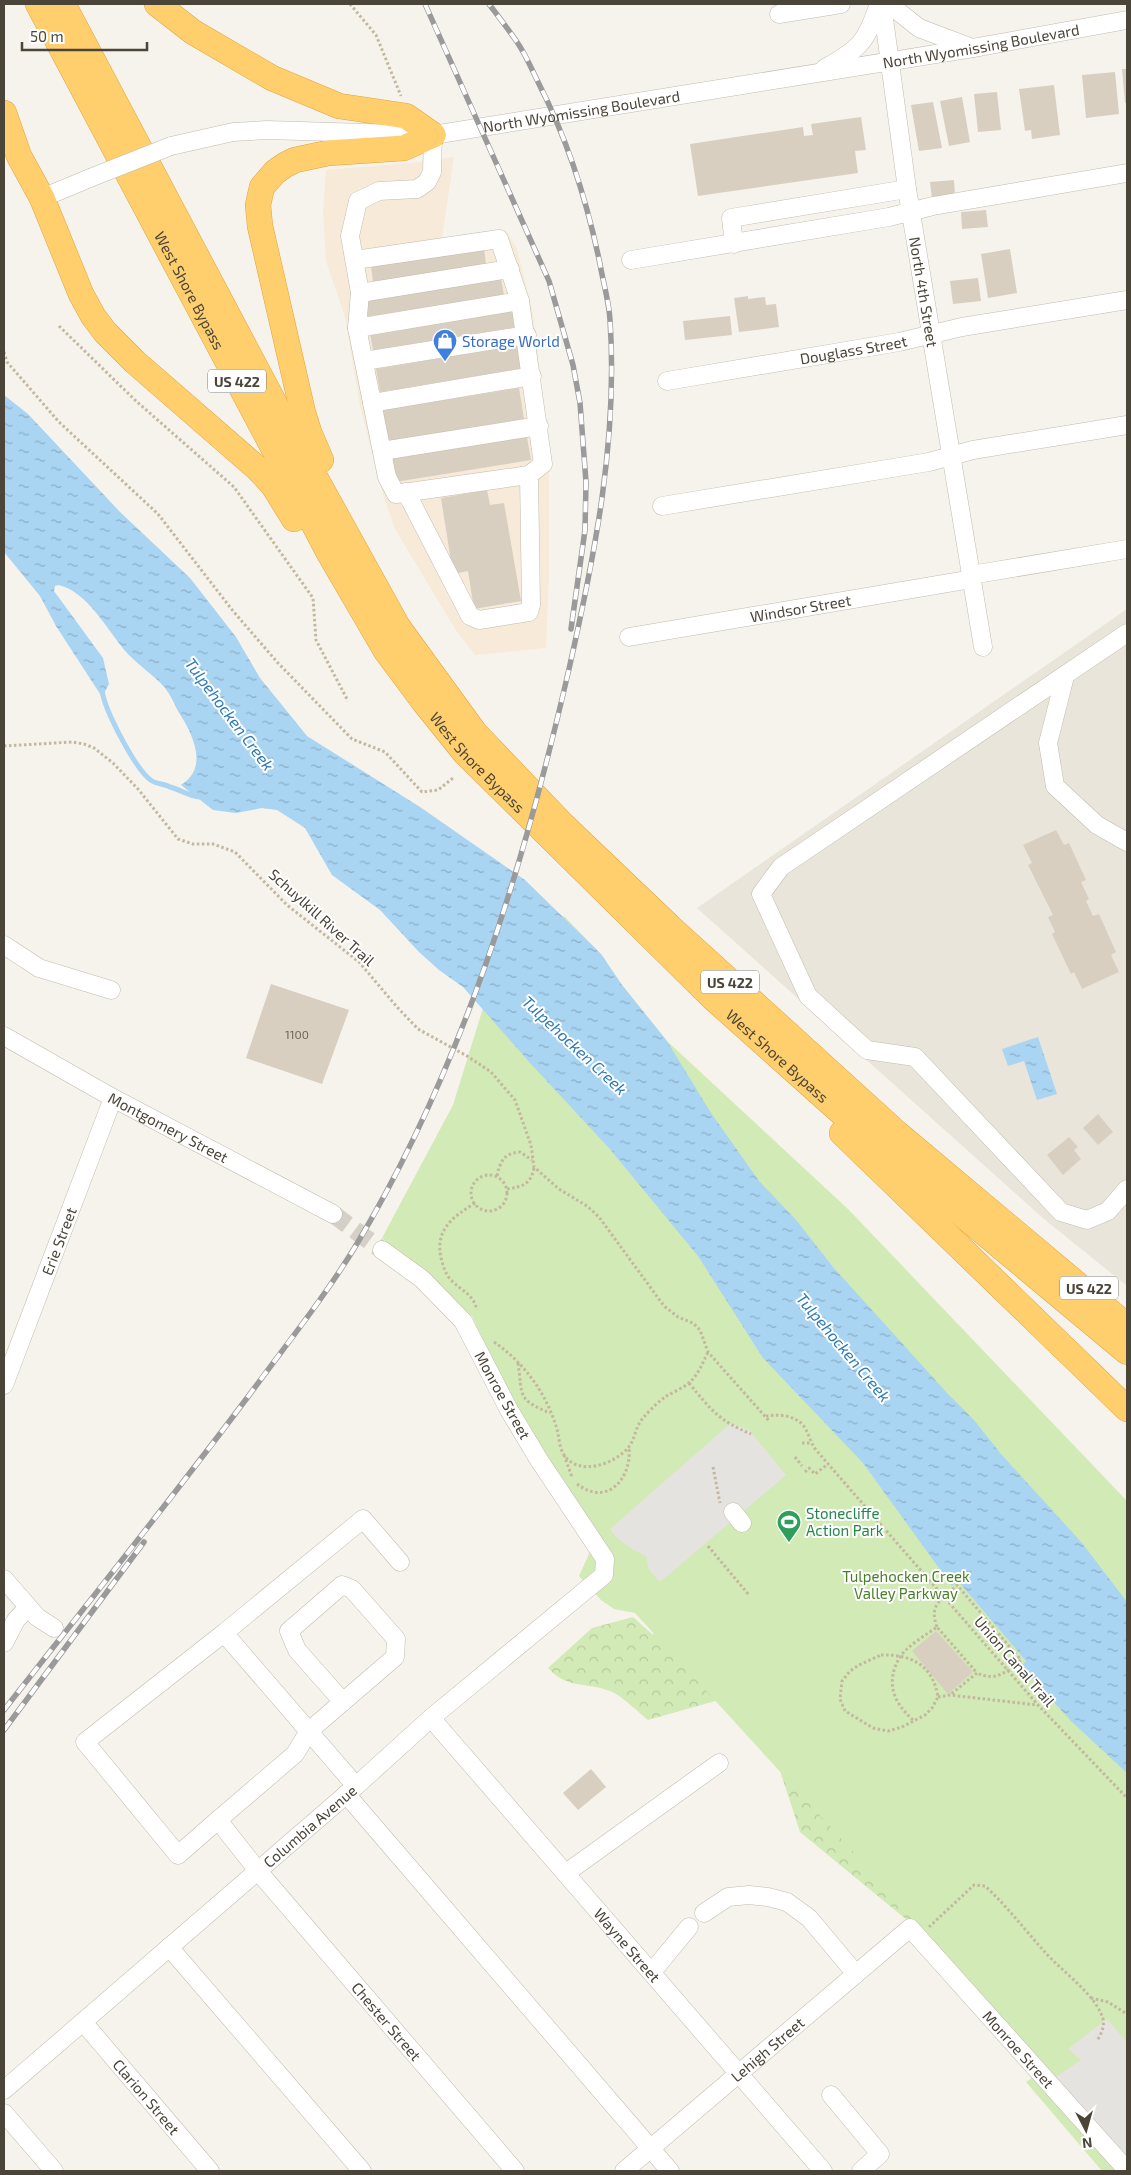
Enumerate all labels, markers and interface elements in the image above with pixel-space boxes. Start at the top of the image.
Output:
scale bar [22,20,148,52]
street label: North Wyomissing Boulevard [881,20,1081,71]
text: 50 m [30,27,64,45]
street label: North Wyomissing Boulevard [482,86,681,136]
street label: West Shore Bypass [151,228,228,352]
street label: North 4th Street [906,235,942,349]
shop icon: Storage World [432,328,458,362]
street label: Douglass Street [798,331,909,368]
place label: Storage World [462,332,560,350]
road number: US 422 [208,370,266,392]
street label: Windsor Street [749,591,853,625]
water label: Tulpehocken Creek [181,654,279,774]
street label: West Shore Bypass [426,708,529,816]
street label: Schuylkill River Trail [265,865,379,970]
road number: US 422 [701,970,759,994]
water label: Tulpehocken Creek [519,992,631,1098]
street label: West Shore Bypass [723,1005,832,1106]
house number: 1100 [285,1027,309,1041]
street label: Montgomery Street [105,1088,232,1166]
street label: Erie Street [38,1204,80,1278]
road number: US 422 [1060,1276,1118,1300]
water label: Tulpehocken Creek [793,1289,895,1405]
street label: Monroe Street [471,1348,535,1442]
place label: Stonecliffe Action Park [806,1504,884,1539]
sports icon: Stonecliffe Action Park [776,1509,802,1543]
park label: Tulpehocken Creek Valley Parkway [842,1567,970,1602]
street label: Union Canal Trail [971,1612,1059,1710]
street label: Columbia Avenue [260,1781,360,1871]
street label: Wayne Street [590,1904,664,1986]
street label: Chester Street [348,1978,425,2064]
street label: Monroe Street [979,2007,1058,2092]
street label: Lehigh Street [727,2013,808,2085]
street label: Clarion Street [109,2055,184,2138]
north arrow [1061,2105,1111,2155]
text: N [1081,2134,1093,2152]

